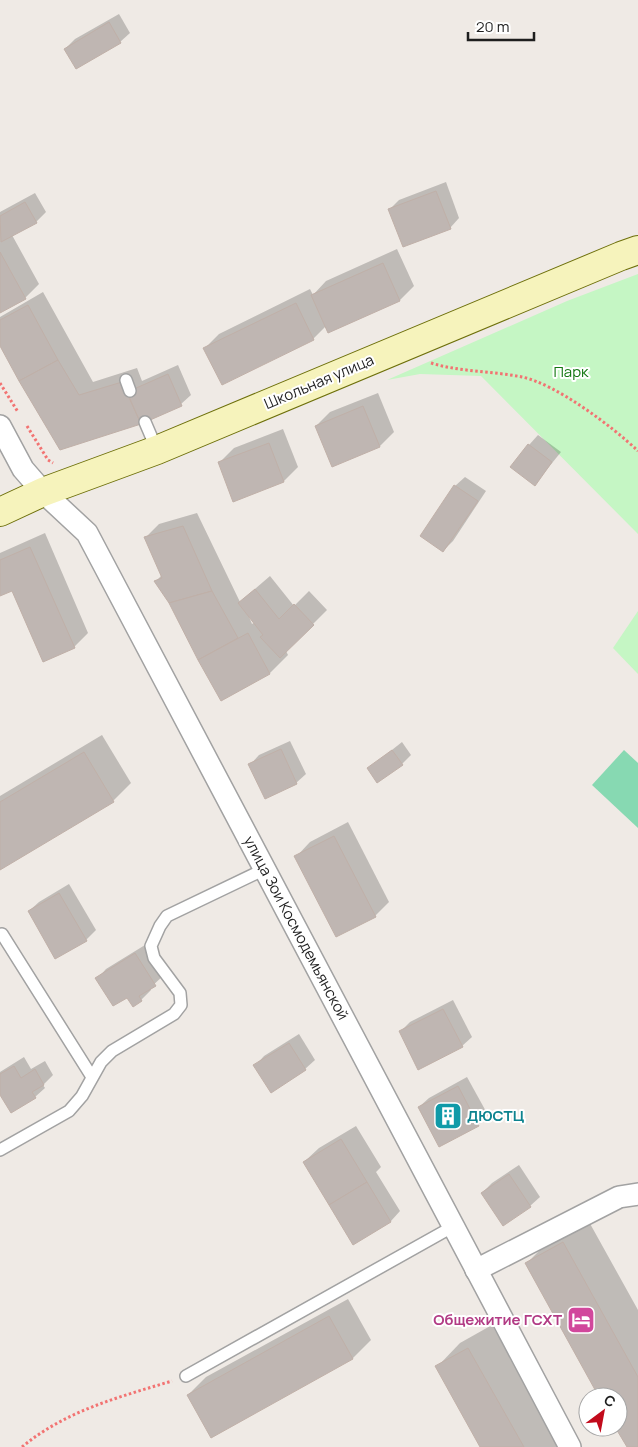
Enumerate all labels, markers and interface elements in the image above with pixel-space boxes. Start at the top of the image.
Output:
scale bar [468,10,534,42]
text: 20 m [476,16,509,37]
street label: Школьная улица [261,349,377,414]
park label: Парк [553,361,589,382]
street label: улица Зои Космодемьянской [239,832,354,1023]
building icon: ДЮСТЦ [433,1101,463,1131]
place label: ДЮСТЦ [467,1105,525,1126]
hotel icon: Общежитие ГСХТ [566,1305,596,1335]
place label: Общежитие ГСХТ [433,1309,562,1330]
north arrow [578,1387,628,1437]
text: С [601,1390,620,1411]

